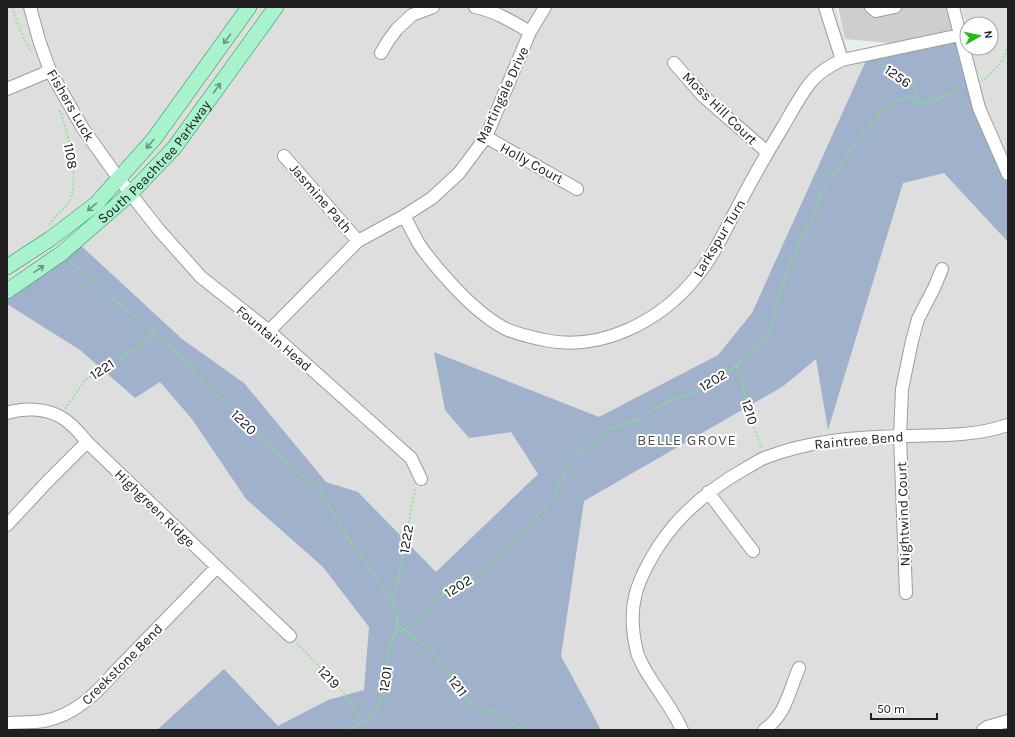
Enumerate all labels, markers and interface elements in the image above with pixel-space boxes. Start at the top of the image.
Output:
north arrow [959,16,999,56]
text: N [981,30,995,39]
one-way arrow [223,33,231,44]
street label: Martingale Drive [473,44,532,147]
street label: 1256 [881,61,914,92]
street label: Fishers Luck [43,66,98,144]
street label: Moss Hill Court [679,68,761,148]
one-way arrow [213,82,222,93]
street label: South Peachtree Parkway [94,97,215,227]
one-way arrow [146,138,155,148]
street label: Holly Court [497,139,566,188]
street label: 1108 [60,142,81,170]
street label: Jasmine Path [286,160,355,236]
street label: Larkspur Turn [690,196,749,280]
one-way arrow [86,203,97,211]
one-way arrow [33,265,44,273]
street label: Fountain Head [233,302,315,375]
street label: 1221 [87,355,118,383]
street label: 1202 [696,366,730,395]
street label: 1210 [738,397,761,427]
street label: 1220 [227,406,260,439]
street label: Raintree Bend [814,428,904,453]
district label: BELLE GROVE [637,431,737,449]
street label: Nightwind Court [893,461,914,567]
street label: Highgreen Ridge [111,466,198,551]
street label: 1222 [396,523,417,555]
street label: 1202 [441,571,475,601]
street label: Creekstone Bend [78,620,166,708]
street label: 1219 [314,662,344,692]
street label: 1201 [375,665,396,693]
street label: 1211 [444,672,471,700]
scale bar [871,695,937,721]
text: 50 m [877,702,905,716]

